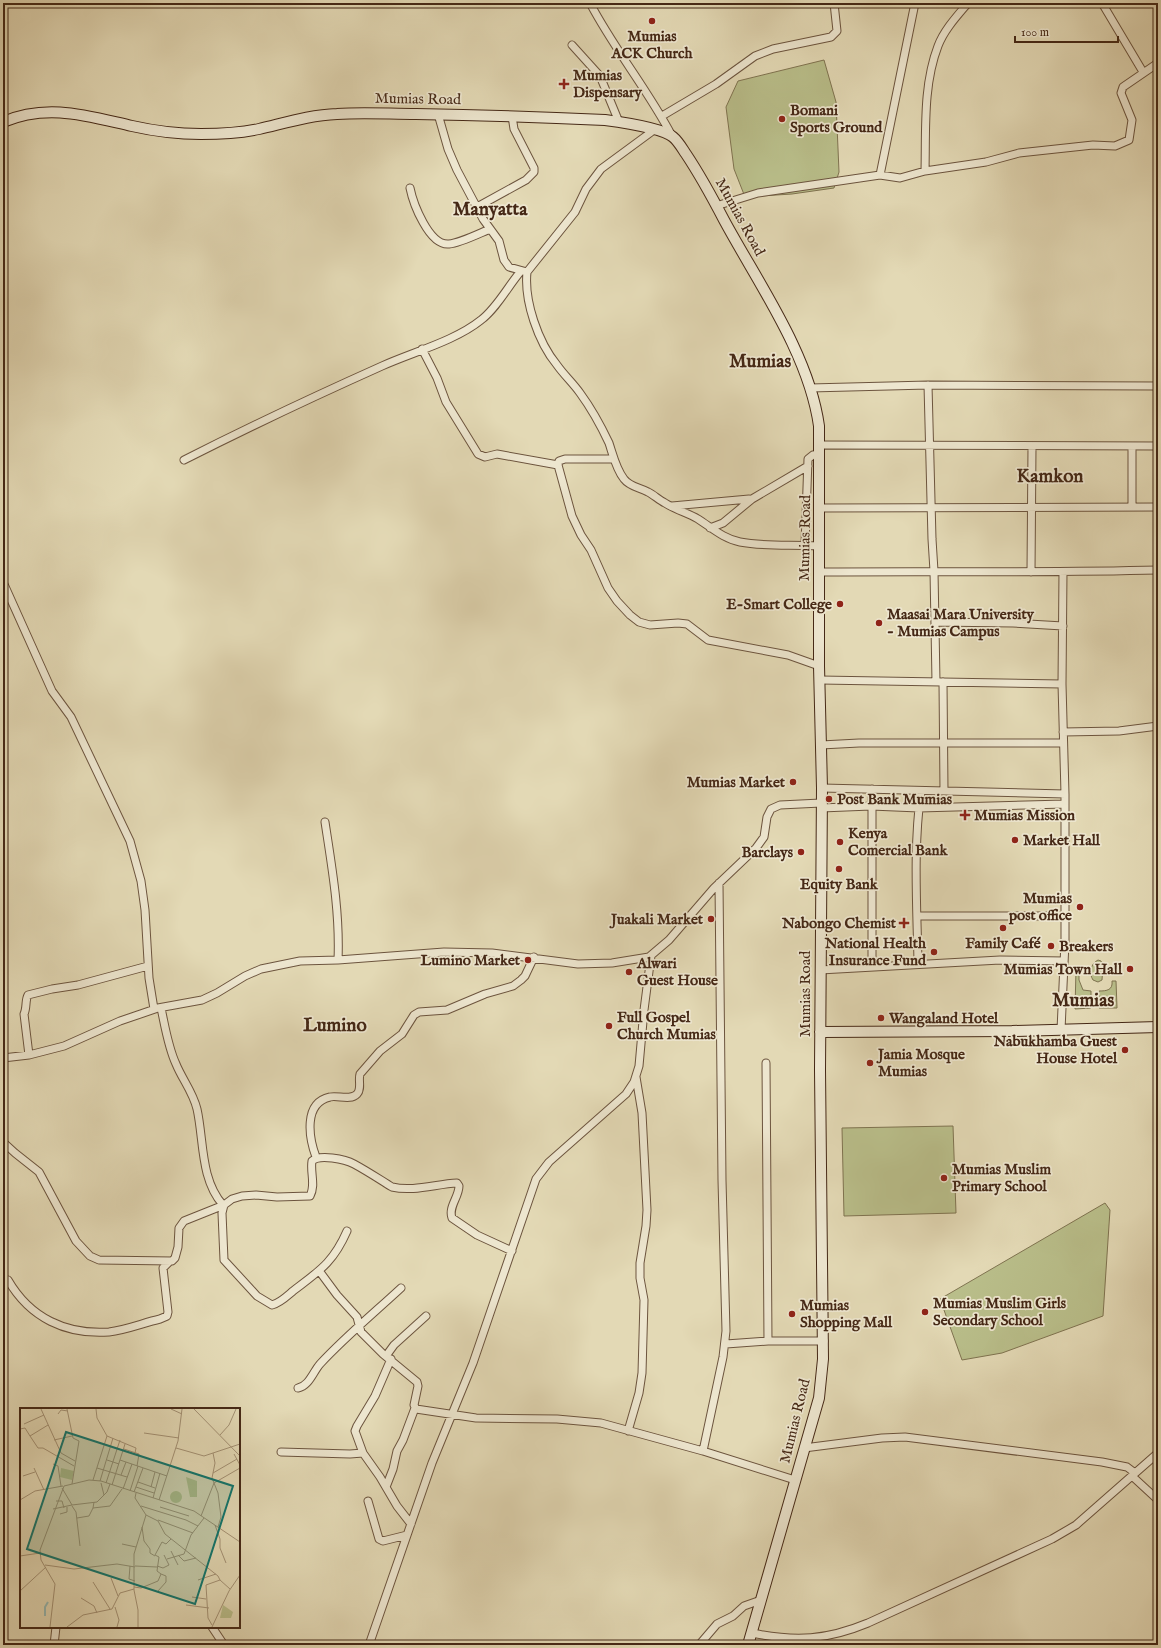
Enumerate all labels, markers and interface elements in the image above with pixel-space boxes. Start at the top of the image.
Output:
marker: Mumias ACK Church [647,16,657,26]
scale bar [1015,18,1118,44]
text: 100 m [1021,25,1049,40]
place label: Mumias ACK Church [610,27,694,63]
place label: Mumias Dispensary [573,66,643,102]
marker: Mumias Dispensary [558,78,570,90]
street label: Mumias Road [375,89,462,109]
place label: Bomani Sports Ground [790,101,883,137]
marker: Bomani Sports Ground [777,114,787,124]
street label: Mumias Road [711,175,770,260]
district label: Manyatta [453,198,528,222]
district label: Mumias [729,350,791,374]
district label: Kamkon [1017,465,1083,489]
street label: Mumias Road [795,494,815,581]
place label: E-Smart College [726,595,832,614]
marker: E-Smart College [835,599,845,609]
place label: Maasai Mara University - Mumias Campus [887,605,1035,641]
marker: Maasai Mara University - Mumias Campus [874,618,884,628]
place label: Mumias Market [687,773,786,792]
marker: Mumias Market [788,777,798,787]
place label: Post Bank Mumias [837,790,953,809]
marker: Post Bank Mumias [824,794,834,804]
place label: Mumias Mission [974,806,1075,825]
marker: Mumias Mission [959,809,971,821]
place label: Kenya Comercial Bank [848,824,948,860]
place label: Market Hall [1023,831,1101,850]
marker: Market Hall [1010,835,1020,845]
marker: Kenya Comercial Bank [835,837,845,847]
place label: Barclays [742,843,794,862]
marker: Barclays [796,847,806,857]
marker: Equity Bank [834,864,844,874]
place label: Equity Bank [800,875,879,894]
place label: Mumias post office [1008,889,1073,925]
marker: Mumias post office [1075,902,1085,912]
place label: Juakali Market [609,910,704,929]
marker: Juakali Market [706,914,716,924]
place label: Nabongo Chemist [781,914,897,933]
marker: Nabongo Chemist [899,918,909,928]
marker: Family Café [998,923,1008,933]
place label: National Health Insurance Fund [824,934,927,970]
place label: Family Café [965,934,1041,953]
place label: Breakers [1059,937,1114,956]
marker: Breakers [1046,941,1056,951]
marker: National Health Insurance Fund [929,947,939,957]
street label: Mumias Road [796,950,815,1037]
place label: Lumino Market [421,951,521,970]
place label: Alwari Guest House [636,954,718,990]
marker: Lumino Market [523,955,533,965]
place label: Mumias Town Hall [1003,960,1123,979]
marker: Mumias Town Hall [1125,964,1135,974]
marker: Alwari Guest House [624,967,634,977]
district label: Mumias [1052,989,1114,1013]
place label: Full Gospel Church Mumias [617,1008,716,1044]
place label: Wangaland Hotel [888,1009,999,1028]
marker: Wangaland Hotel [876,1013,886,1023]
district label: Lumino [303,1014,367,1038]
marker: Full Gospel Church Mumias [604,1021,614,1031]
place label: Nabukhamba Guest House Hotel [992,1032,1118,1068]
place label: Jamia Mosque Mumias [876,1045,965,1081]
marker: Nabukhamba Guest House Hotel [1120,1045,1130,1055]
marker: Jamia Mosque Mumias [865,1058,875,1068]
place label: Mumias Muslim Primary School [952,1160,1051,1196]
marker: Mumias Muslim Primary School [939,1173,949,1183]
place label: Mumias Muslim Girls Secondary School [933,1294,1067,1330]
place label: Mumias Shopping Mall [800,1296,893,1332]
marker: Mumias Muslim Girls Secondary School [920,1307,930,1317]
marker: Mumias Shopping Mall [787,1309,797,1319]
street label: Mumias Road [775,1376,815,1465]
inset map [20,1408,240,1628]

